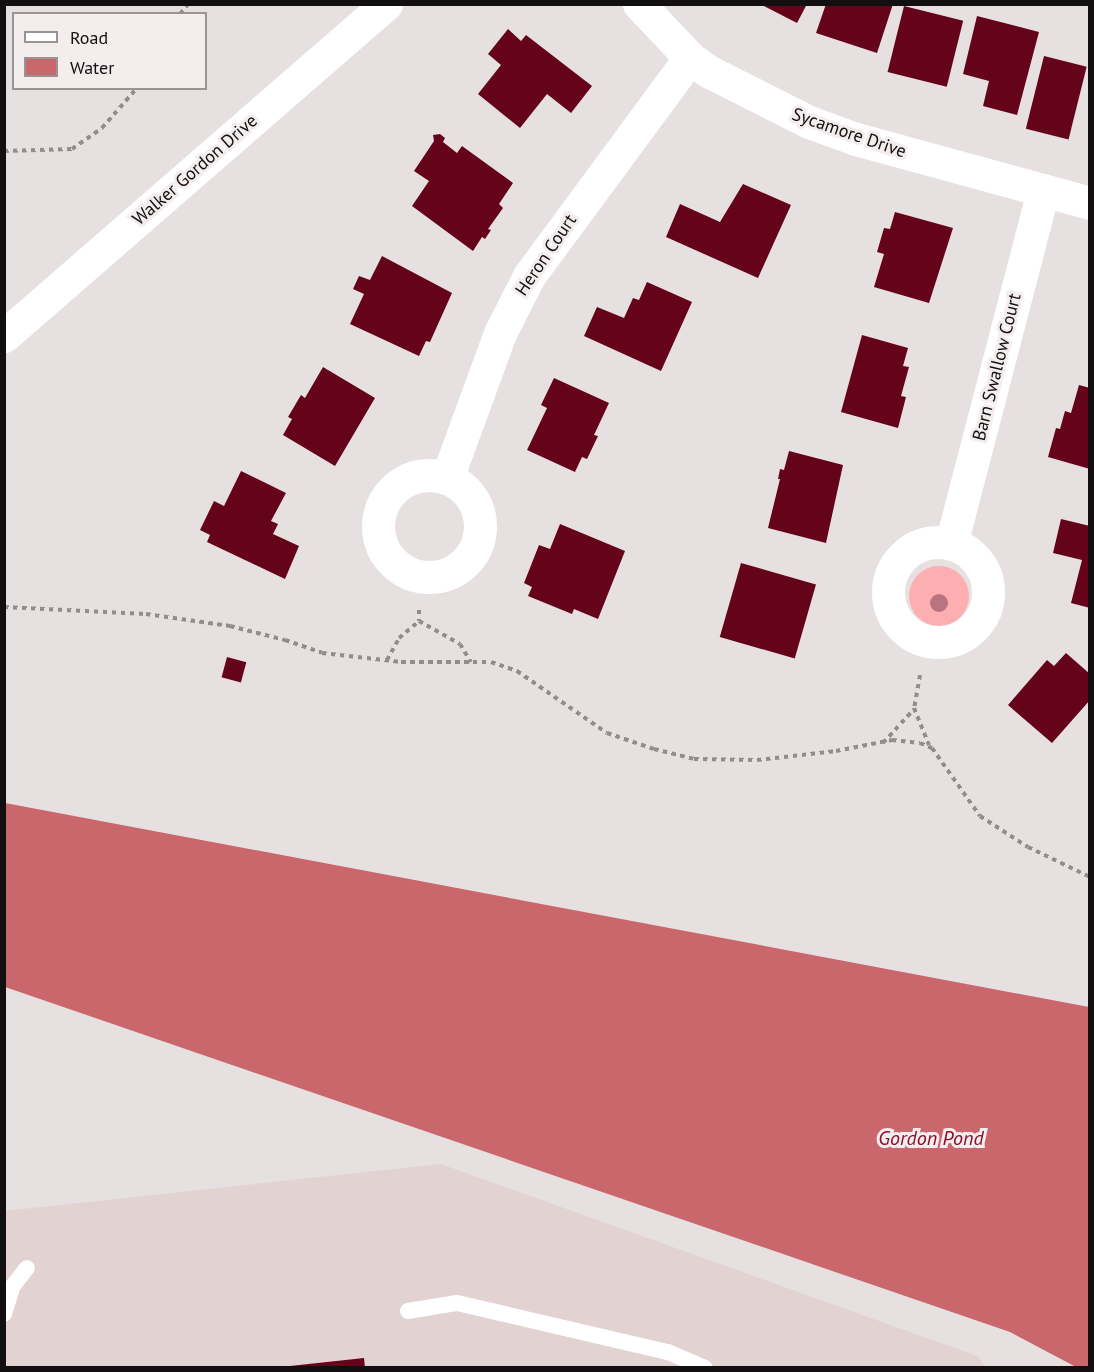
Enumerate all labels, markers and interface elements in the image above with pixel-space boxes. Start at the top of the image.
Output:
legend [12,12,207,90]
text: Road [70,26,108,49]
text: Water [70,56,114,79]
street label: Sycamore Drive [789,103,909,163]
street label: Walker Gordon Drive [128,110,262,230]
street label: Heron Court [511,210,581,300]
street label: Barn Swallow Court [968,291,1026,443]
water label: Gordon Pond [878,1126,984,1150]

